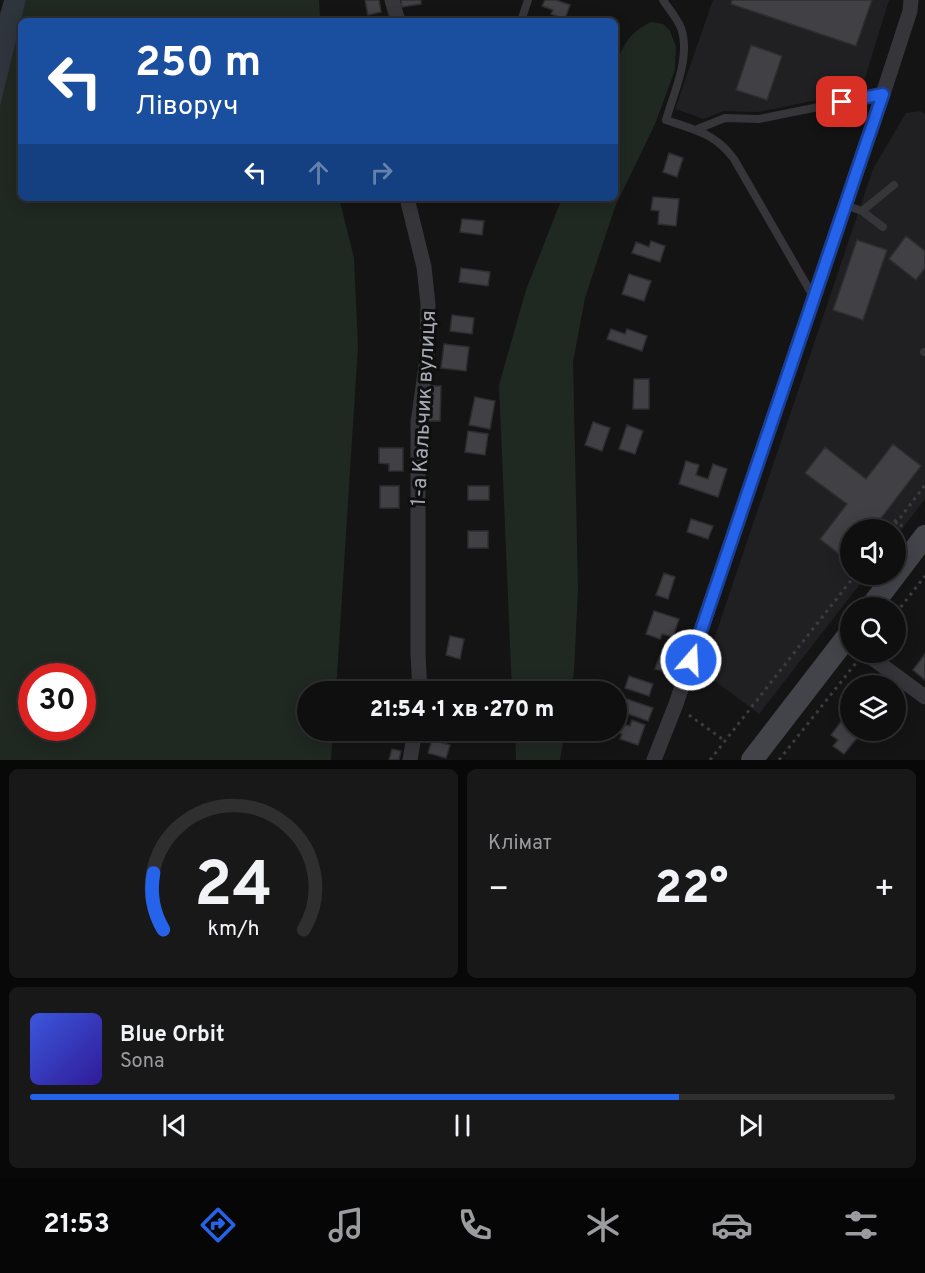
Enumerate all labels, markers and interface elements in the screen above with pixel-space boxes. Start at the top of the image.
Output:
text: 250 m [135,38,261,91]
icon: left [36,42,114,120]
pin [816,76,867,127]
icon: arrive [825,85,858,118]
text: Ліворуч [135,90,239,124]
icon: left [239,156,272,189]
icon: ahead [302,156,335,189]
icon: right [365,156,398,189]
street label: 1-а Кальчик вулиця [406,310,443,507]
map controls [840,519,906,741]
button: sound [840,519,906,585]
button: search [840,597,906,663]
position arrow [659,628,723,692]
speed limit sign: 30 [18,663,96,741]
button: layers [840,675,906,741]
text: 21:54 · 1 хв · 270 m [370,697,554,724]
text: Клімат [488,831,552,857]
text: 24 [194,849,273,928]
text: 22° [655,862,728,919]
text: − [488,870,509,912]
text: + [874,870,895,912]
text: km/h [207,917,260,944]
text: Blue Orbit [120,1022,225,1049]
text: Sona [120,1049,165,1075]
icon: previous [158,1109,191,1142]
icon: pause [446,1109,479,1142]
icon: next [734,1109,767,1142]
icon: directions [197,1204,239,1246]
icon: music [325,1204,367,1246]
icon: phone [454,1204,496,1246]
icon: climate [582,1204,624,1246]
icon: car [711,1204,753,1246]
icon: filters [840,1204,882,1246]
text: 21:53 [43,1208,110,1242]

